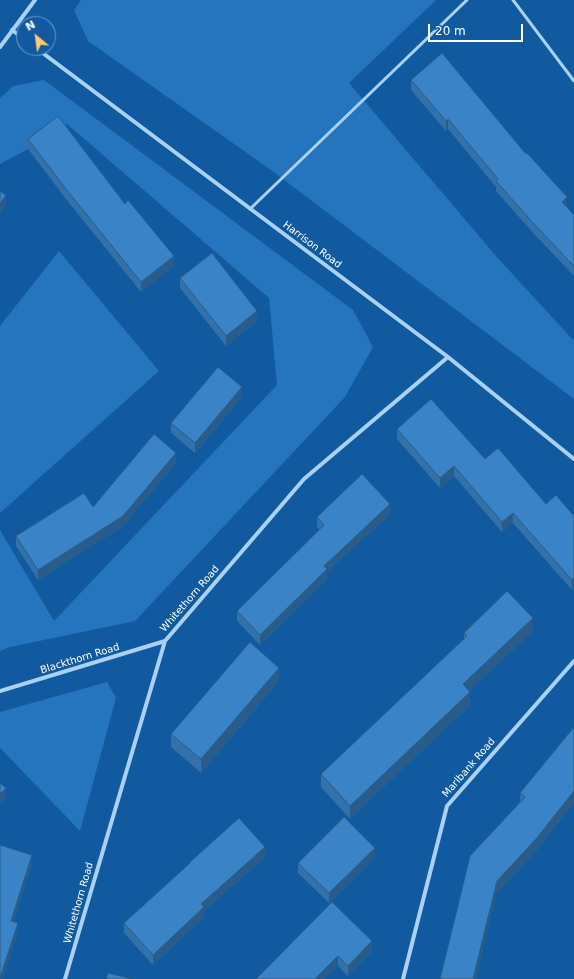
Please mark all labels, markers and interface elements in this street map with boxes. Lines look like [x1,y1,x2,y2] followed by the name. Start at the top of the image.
[16,16,56,56] north arrow
[430,16,525,42] scale bar
[23,18,38,34] text: N
[435,24,466,38] text: 20 m
[280,219,344,271] street label: Harrison Road
[158,563,222,635] street label: Whitethorn Road
[39,641,121,677] street label: Blackthorn Road
[440,736,498,800] street label: Marlbank Road
[62,861,96,945] street label: Whitethorn Road

